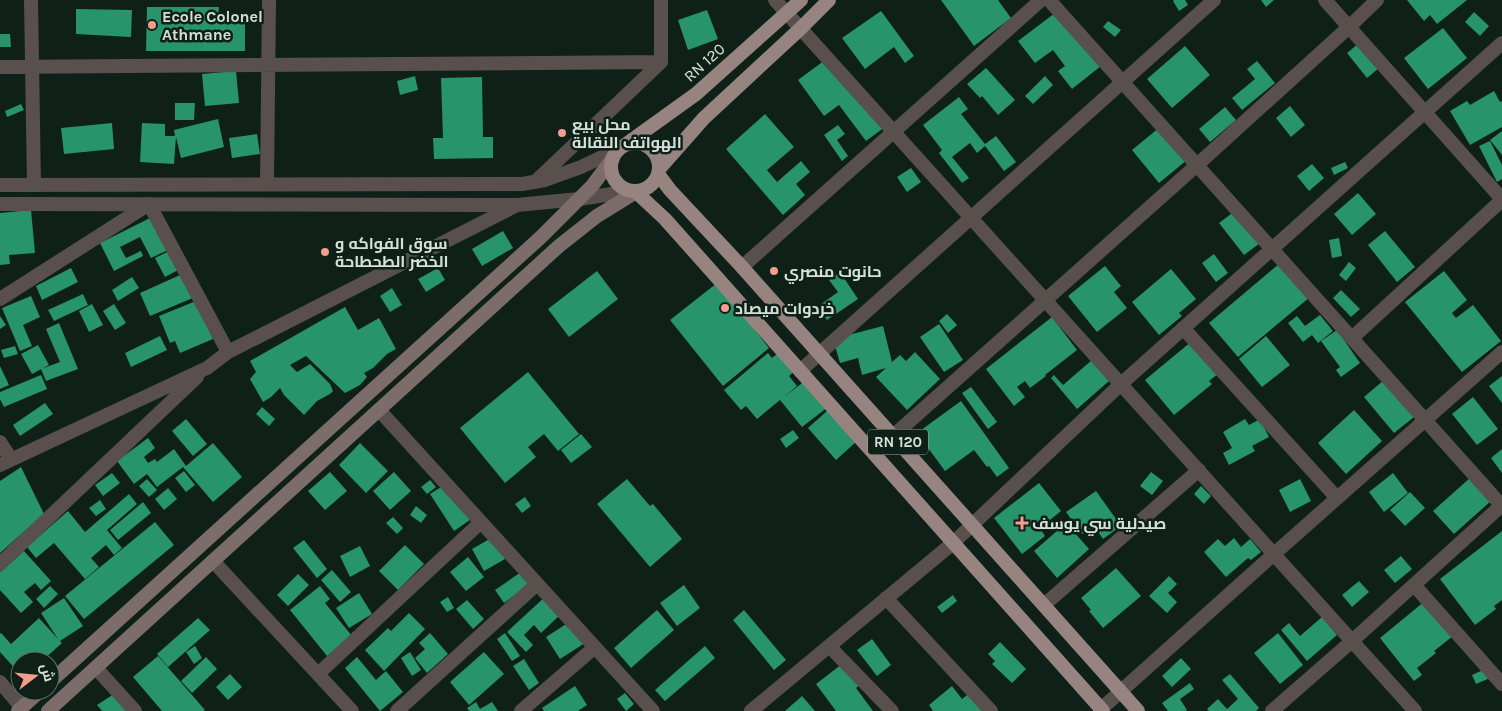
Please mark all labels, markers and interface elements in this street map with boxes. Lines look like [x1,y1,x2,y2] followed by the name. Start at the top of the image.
[162,7,263,44] place label: Ecole Colonel Athmane
[146,19,158,31] marker: Ecole Colonel Athmane
[680,39,729,86] street label: RN 120
[572,115,682,152] place label: محل بيع الهواتف النقالة
[556,127,568,139] marker: محل بيع الهواتف النقالة
[335,234,449,271] place label: سوق الفواكه و الخضر الطحطاحة
[319,246,331,258] marker: سوق الفواكه و الخضر الطحطاحة
[784,262,881,284] place label: حانوت منصري
[768,265,780,277] marker: حانوت منصري
[735,299,834,318] place label: خردوات ميصاد
[719,302,731,314] marker: خردوات ميصاد
[868,430,928,454] road number: RN 120
[1032,514,1166,536] place label: صيدلية سي يوسف
[1016,517,1028,529] marker: صيدلية سي يوسف
[10,651,60,701] north arrow
[36,662,58,684] text: ش

